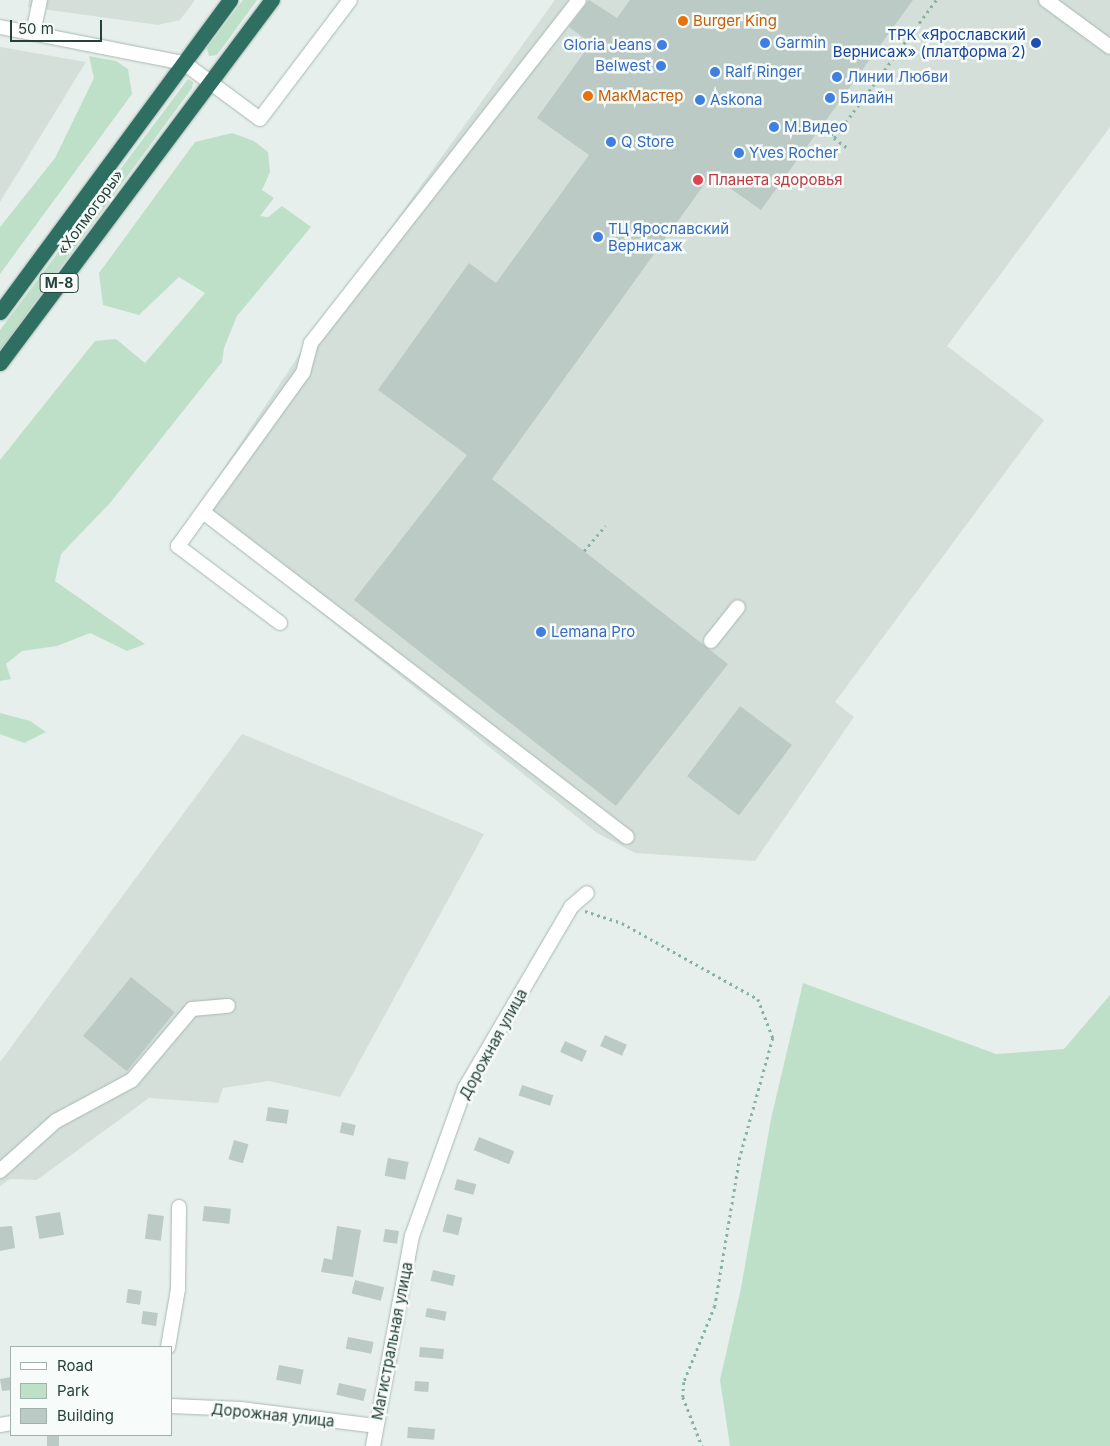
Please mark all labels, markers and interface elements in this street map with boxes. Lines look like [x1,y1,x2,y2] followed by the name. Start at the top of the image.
[12,10,105,42] scale bar
[693,12,777,30] place label: Burger King
[677,15,689,27] marker: Burger King
[18,19,54,38] text: 50 m
[833,25,1026,60] place label: ТРК «Ярославский Вернисаж» (платформа 2)
[775,34,826,52] place label: Garmin
[563,36,652,54] place label: Gloria Jeans
[759,37,771,49] marker: Garmin
[1030,37,1042,49] marker: ТРК «Ярославский Вернисаж» (платформа 2)
[656,39,668,51] marker: Gloria Jeans
[595,57,651,75] place label: Belwest
[655,60,667,72] marker: Belwest
[725,63,802,81] place label: Ralf Ringer
[709,66,721,78] marker: Ralf Ringer
[847,68,948,86] place label: Линии Любви
[831,71,843,83] marker: Линии Любви
[598,87,683,105] place label: МакМастер
[840,89,893,107] place label: Билайн
[582,90,594,102] marker: МакМастер
[710,91,762,109] place label: Askona
[824,92,836,104] marker: Билайн
[694,94,706,106] marker: Askona
[784,118,848,136] place label: М.Видео
[768,121,780,133] marker: М.Видео
[621,133,674,151] place label: Q Store
[605,136,617,148] marker: Q Store
[749,144,838,162] place label: Yves Rocher
[733,147,745,159] marker: Yves Rocher
[53,166,127,258] street label: «Холмогоры»
[708,171,843,189] place label: Планета здоровья
[692,174,704,186] marker: Планета здоровья
[608,219,729,254] place label: ТЦ Ярославский Вернисаж
[592,231,604,243] marker: ТЦ Ярославский Вернисаж
[39,272,79,294] road number: М-8
[551,623,635,641] place label: Lemana Pro
[535,626,547,638] marker: Lemana Pro
[455,986,531,1102] street label: Дорожная улица
[368,1260,416,1422] street label: Магистральная улица
[10,1346,172,1436] legend
[57,1356,93,1375] text: Road
[57,1381,89,1400] text: Park
[211,1400,335,1430] street label: Дорожная улица
[57,1406,114,1425] text: Building

